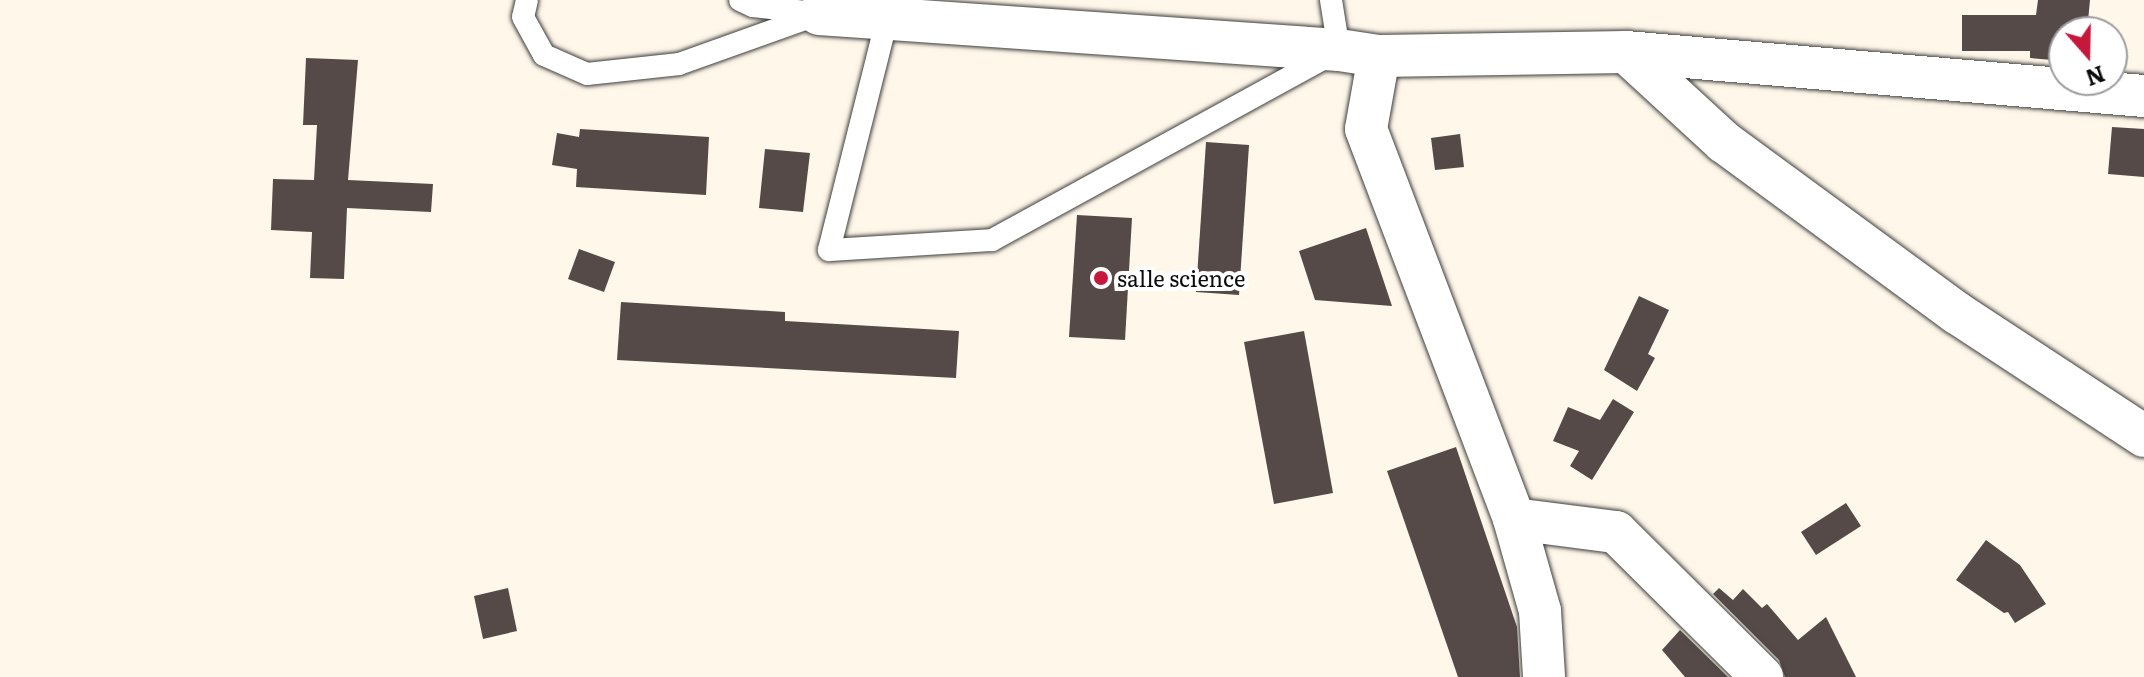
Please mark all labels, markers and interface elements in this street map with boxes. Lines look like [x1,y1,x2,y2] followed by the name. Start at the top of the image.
[2048,16,2128,96] north arrow
[2081,58,2110,96] text: N
[1117,265,1245,291] place label: salle science
[1092,269,1110,287] marker: salle science

